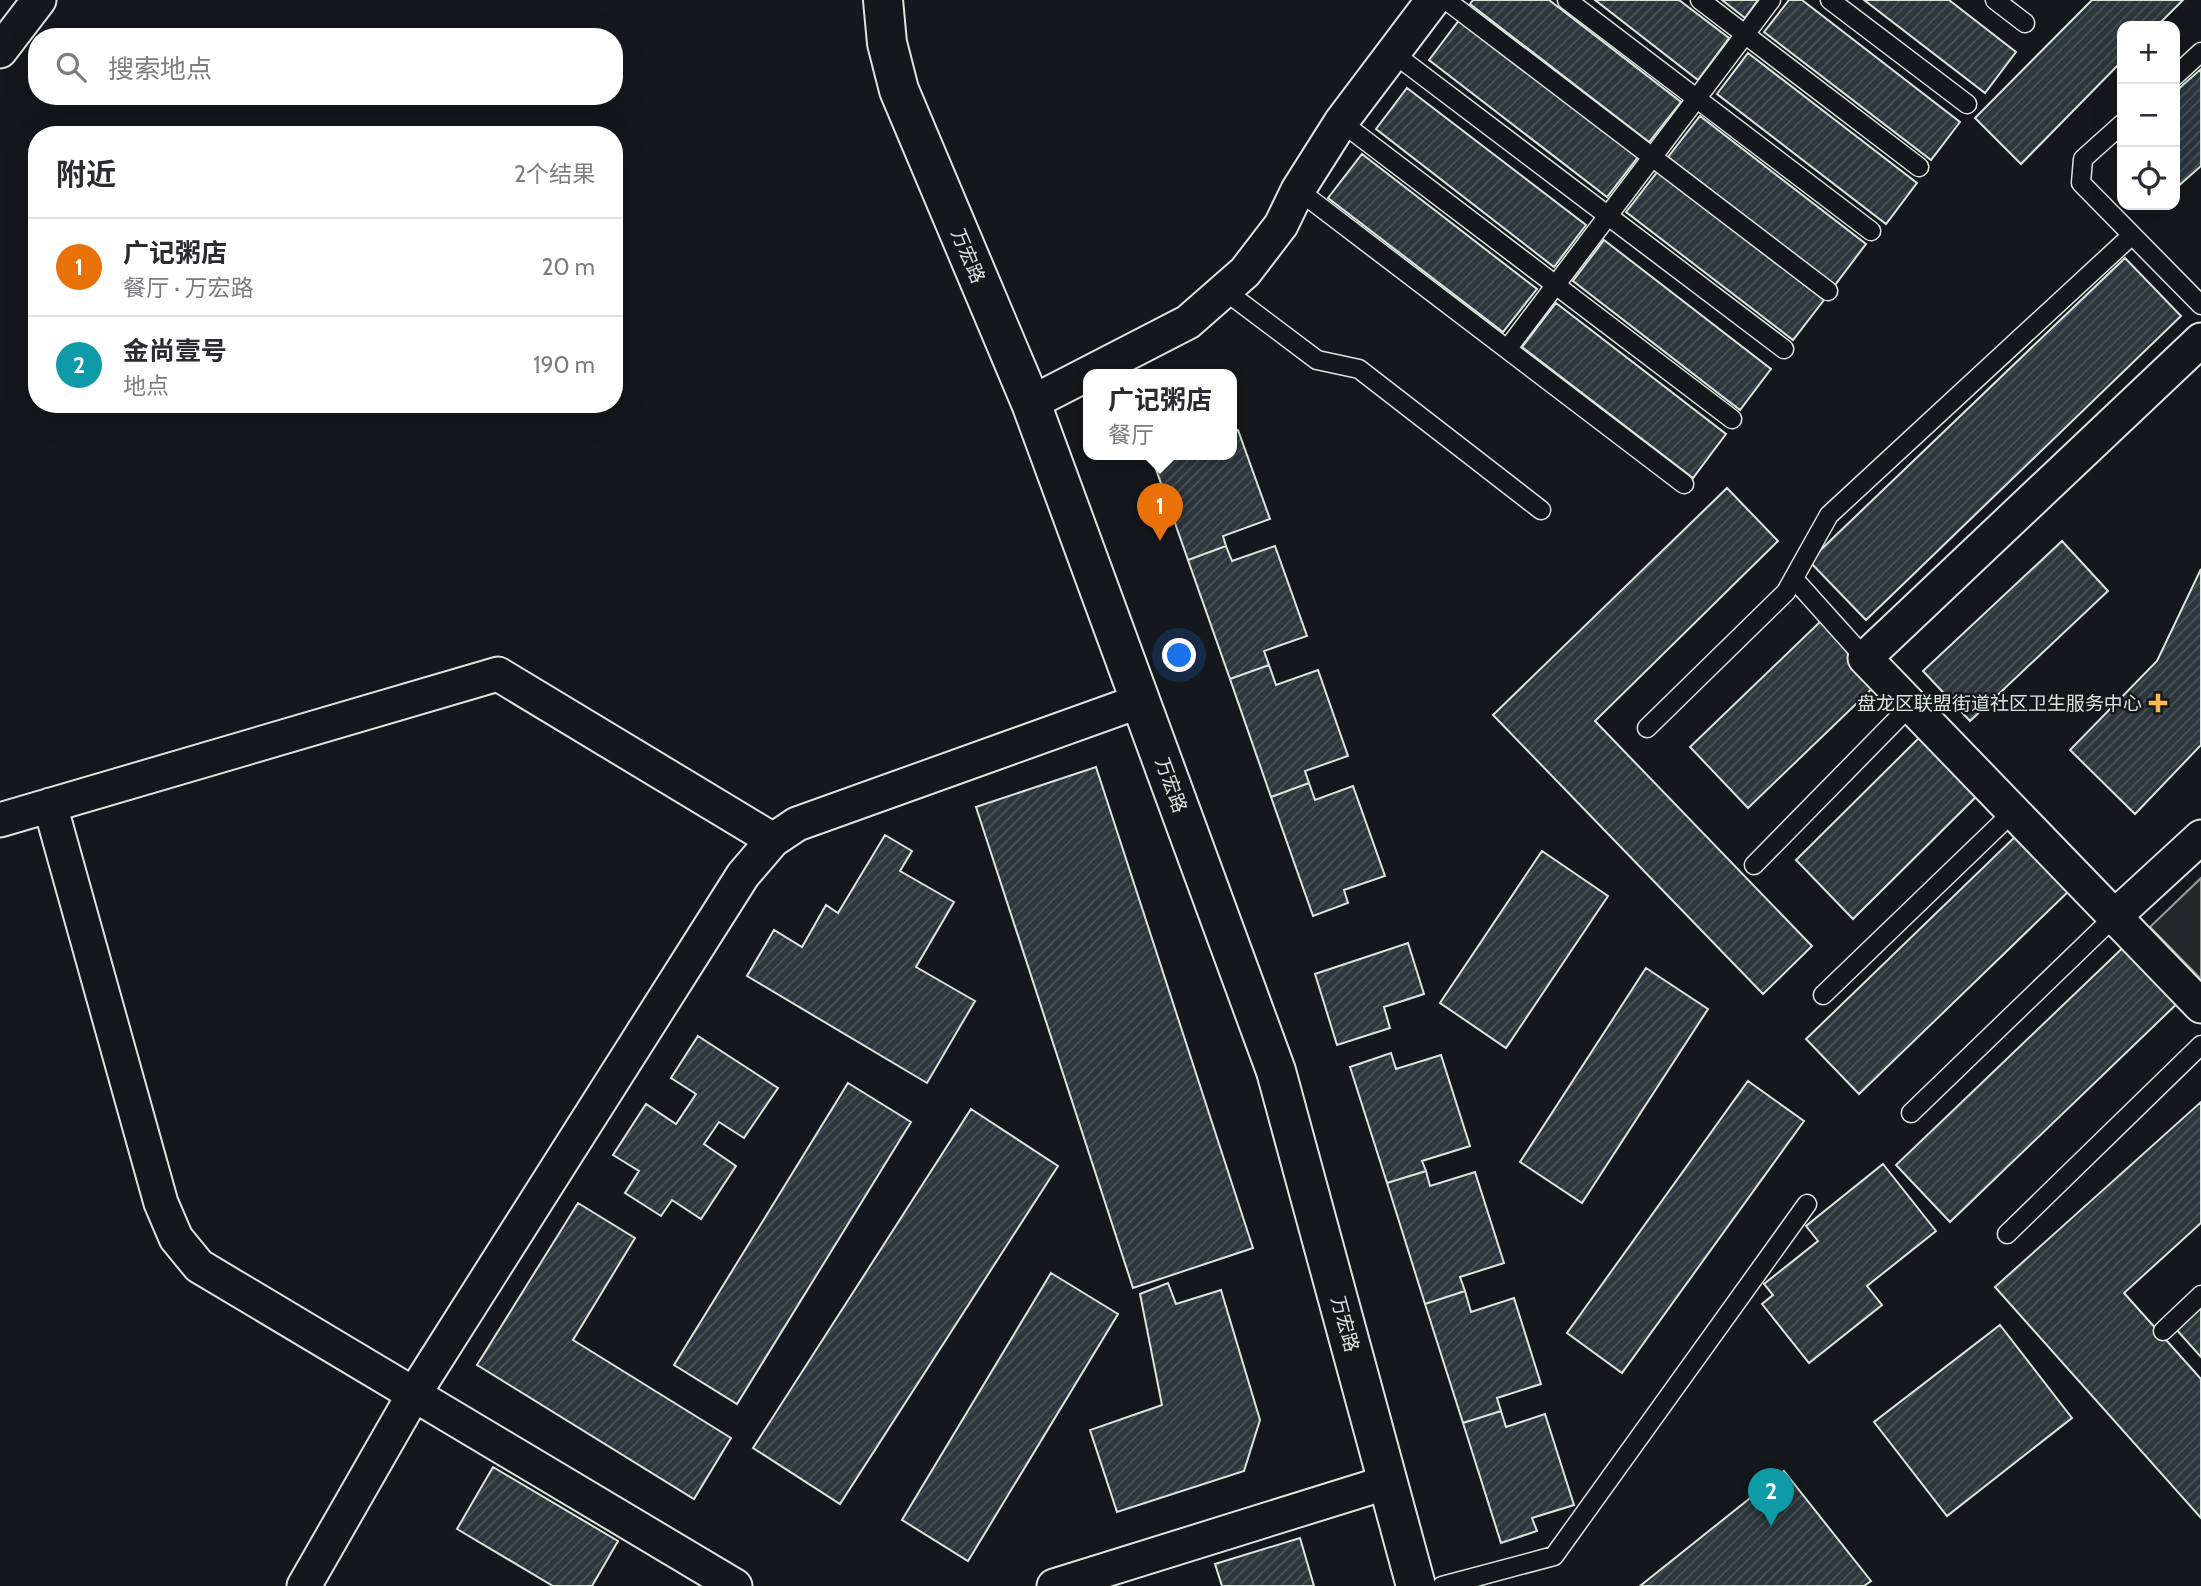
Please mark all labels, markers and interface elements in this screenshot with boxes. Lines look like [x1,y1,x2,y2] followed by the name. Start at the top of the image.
[2117,21,2180,210] map controls
[2117,21,2180,84] button: +
[28,28,623,105] search box
[52,48,90,86] icon: search
[108,53,212,85] text: 搜索地点
[2117,84,2180,147] button: −
[2117,147,2180,210] button: locate
[56,156,116,193] text: 附近
[514,160,595,188] text: 2个结果
[946,225,990,287] street label: 万宏路
[123,237,227,269] text: 广记粥店
[75,253,83,281] text: 1
[542,253,595,281] text: 20 m
[123,274,254,302] text: 餐厅 · 万宏路
[123,335,227,367] text: 金尚壹号
[73,351,85,379] text: 2
[533,351,595,379] text: 190 m
[1083,369,1237,460] popup
[123,372,169,400] text: 地点
[1108,384,1212,416] text: 广记粥店
[1108,421,1154,449] text: 餐厅
[1137,483,1183,541] pin: 1
[1162,638,1196,672] your location
[1857,692,2142,715] place label: 盘龙区联盟街道社区卫生服务中心
[2148,693,2168,713] marker: 盘龙区联盟街道社区卫生服务中心
[1150,754,1192,816] street label: 万宏路
[1327,1293,1363,1355] street label: 万宏路
[1748,1468,1794,1526] pin: 2

